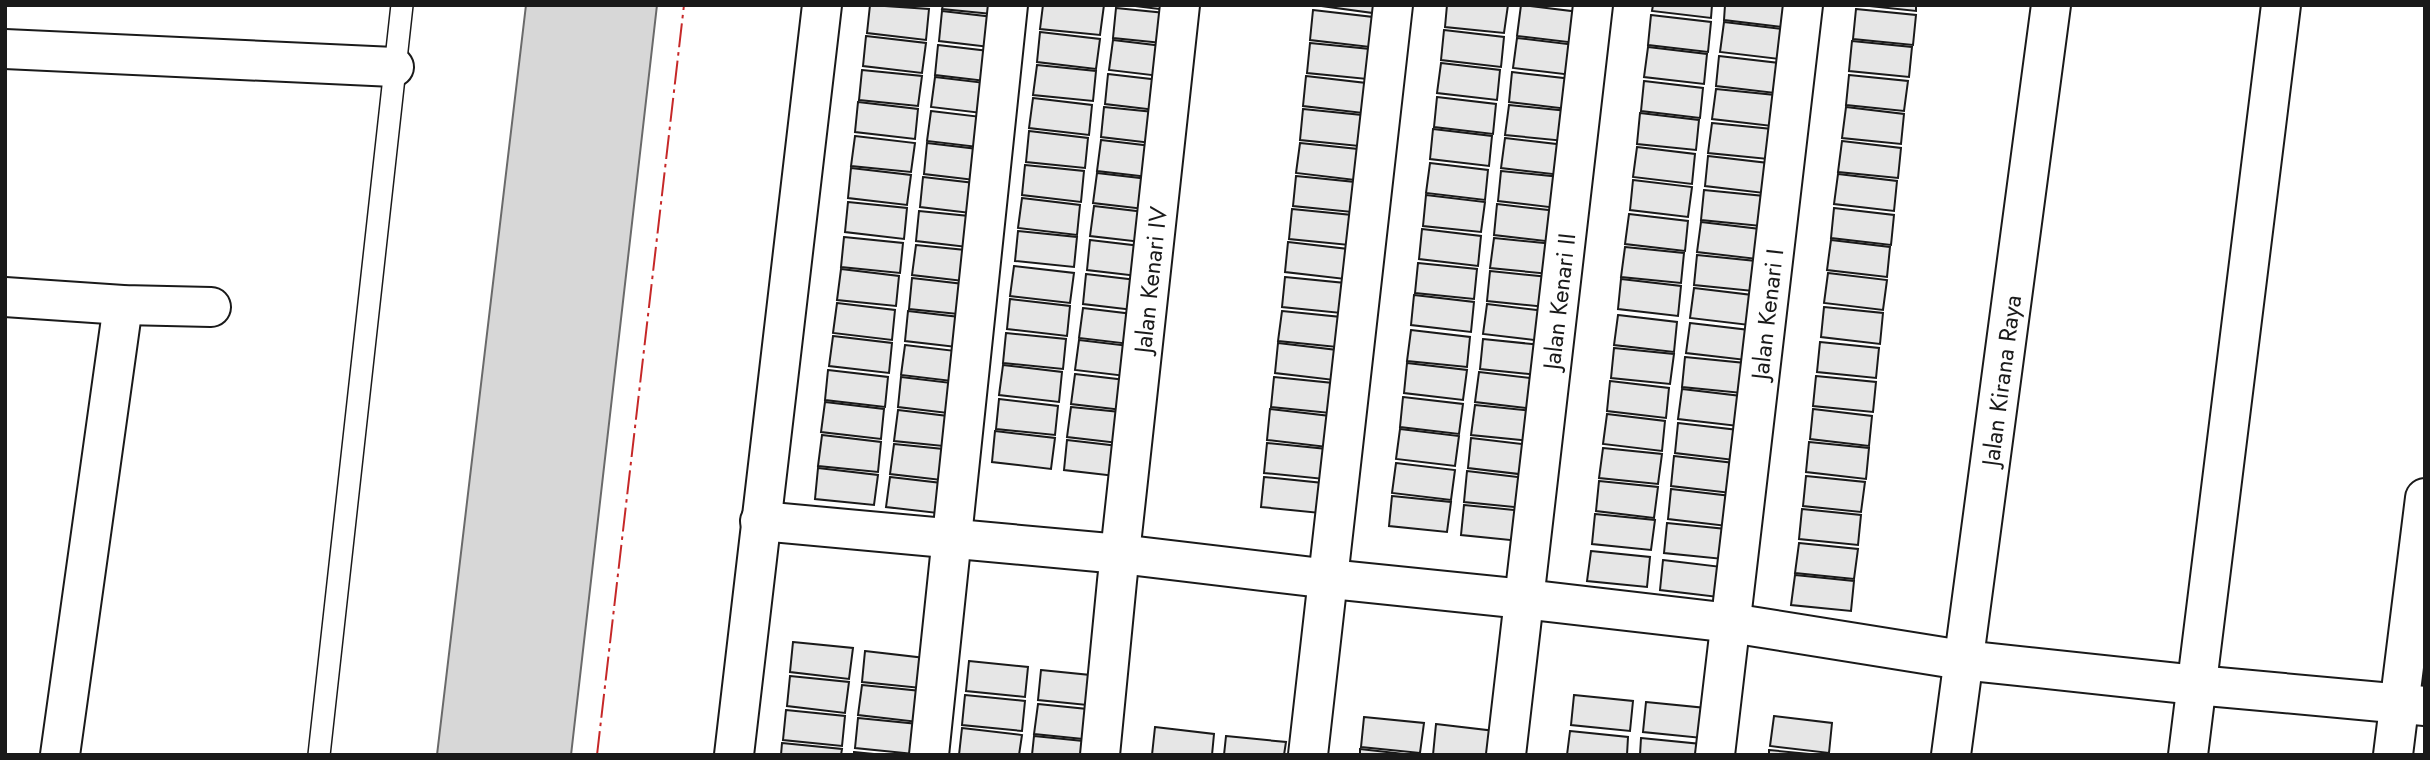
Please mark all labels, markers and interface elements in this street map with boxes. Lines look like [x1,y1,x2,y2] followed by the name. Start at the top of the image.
[1124,205,1175,358] street label: Jalan Kenari IV
[1533,231,1584,374] street label: Jalan Kenari II
[1741,247,1792,384] street label: Jalan Kenari I
[1972,293,2030,471] street label: Jalan Kirana Raya

